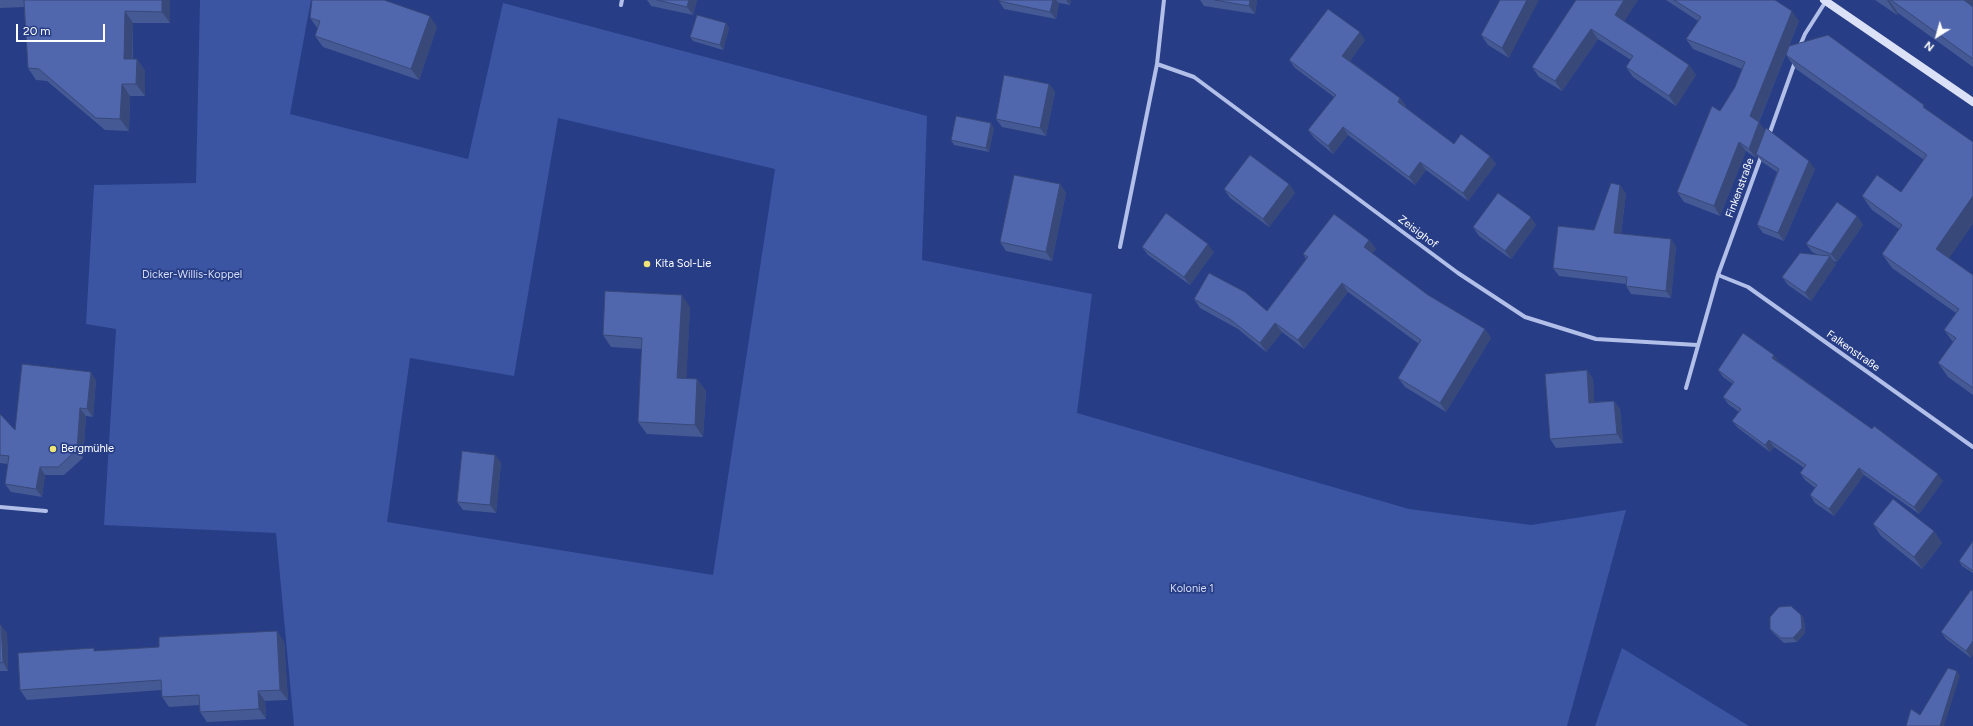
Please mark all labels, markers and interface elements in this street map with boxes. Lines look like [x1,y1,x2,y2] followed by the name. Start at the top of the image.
[18,16,107,42] scale bar
[1917,16,1957,56] north arrow
[23,24,51,38] text: 20 m
[1922,38,1937,54] text: N
[1723,156,1757,220] street label: Finkenstraße
[1396,213,1440,251] street label: Zeisighof
[655,257,711,271] place label: Kita Sol-Lie
[642,259,652,269] marker: Kita Sol-Lie
[142,268,242,282] park label: Dicker-Willis-Koppel
[1824,328,1882,374] street label: Falkenstraße
[61,442,114,456] place label: Bergmühle
[48,444,58,454] marker: Bergmühle
[1170,582,1214,596] park label: Kolonie 1

